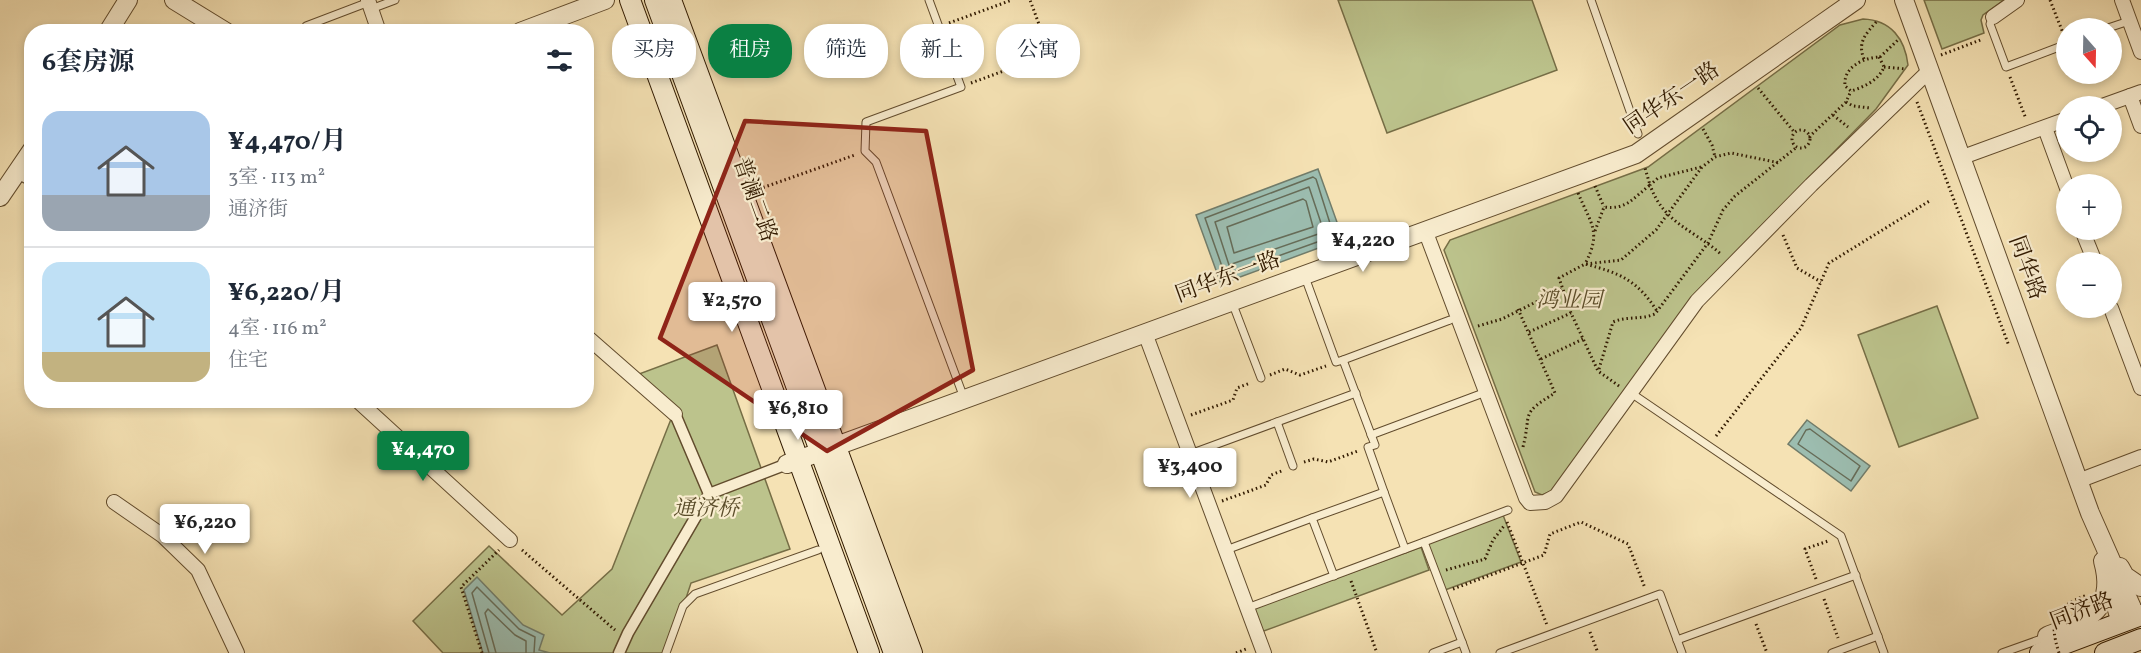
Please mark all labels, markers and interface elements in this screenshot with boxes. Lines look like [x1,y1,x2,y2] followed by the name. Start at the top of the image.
[2056,18,2122,84] north arrow
[2056,18,2122,318] map controls
[612,24,696,78] chip: 买房
[708,24,792,78] chip: 租房
[804,24,888,78] chip: 筛选
[900,24,984,78] chip: 新上
[996,24,1080,78] chip: 公寓
[543,44,576,77] icon: filters
[42,45,134,81] text: 6套房源
[1618,55,1726,143] street label: 同华东一路
[2056,96,2122,162] button: locate
[228,124,347,160] text: ¥4,470/月
[90,135,162,207] icon: home
[724,153,784,247] street label: 普澜二路
[228,164,325,192] text: 3室 · 113 m²
[2056,174,2122,240] button: +
[228,196,288,224] text: 通济街
[1314,222,1412,273] pin: ¥4,220
[1331,227,1395,255] text: ¥4,220
[2000,232,2052,304] street label: 同华路
[1171,245,1285,311] street label: 同华东一路
[2056,252,2122,318] button: −
[228,275,345,311] text: ¥6,220/月
[683,282,781,333] pin: ¥2,570
[90,286,162,358] icon: home
[1536,286,1605,317] park label: 鸿业园
[702,287,762,315] text: ¥2,570
[228,315,327,343] text: 4室 · 116 m²
[228,347,268,375] text: 住宅
[749,390,847,441] pin: ¥6,810
[768,395,828,423] text: ¥6,810
[374,431,472,482] pin: ¥4,470
[391,436,455,464] text: ¥4,470
[1141,448,1239,499] pin: ¥3,400
[1157,453,1223,481] text: ¥3,400
[673,494,741,525] park label: 通济桥
[156,504,254,555] pin: ¥6,220
[174,509,236,537] text: ¥6,220
[2046,586,2118,638] street label: 同济路

